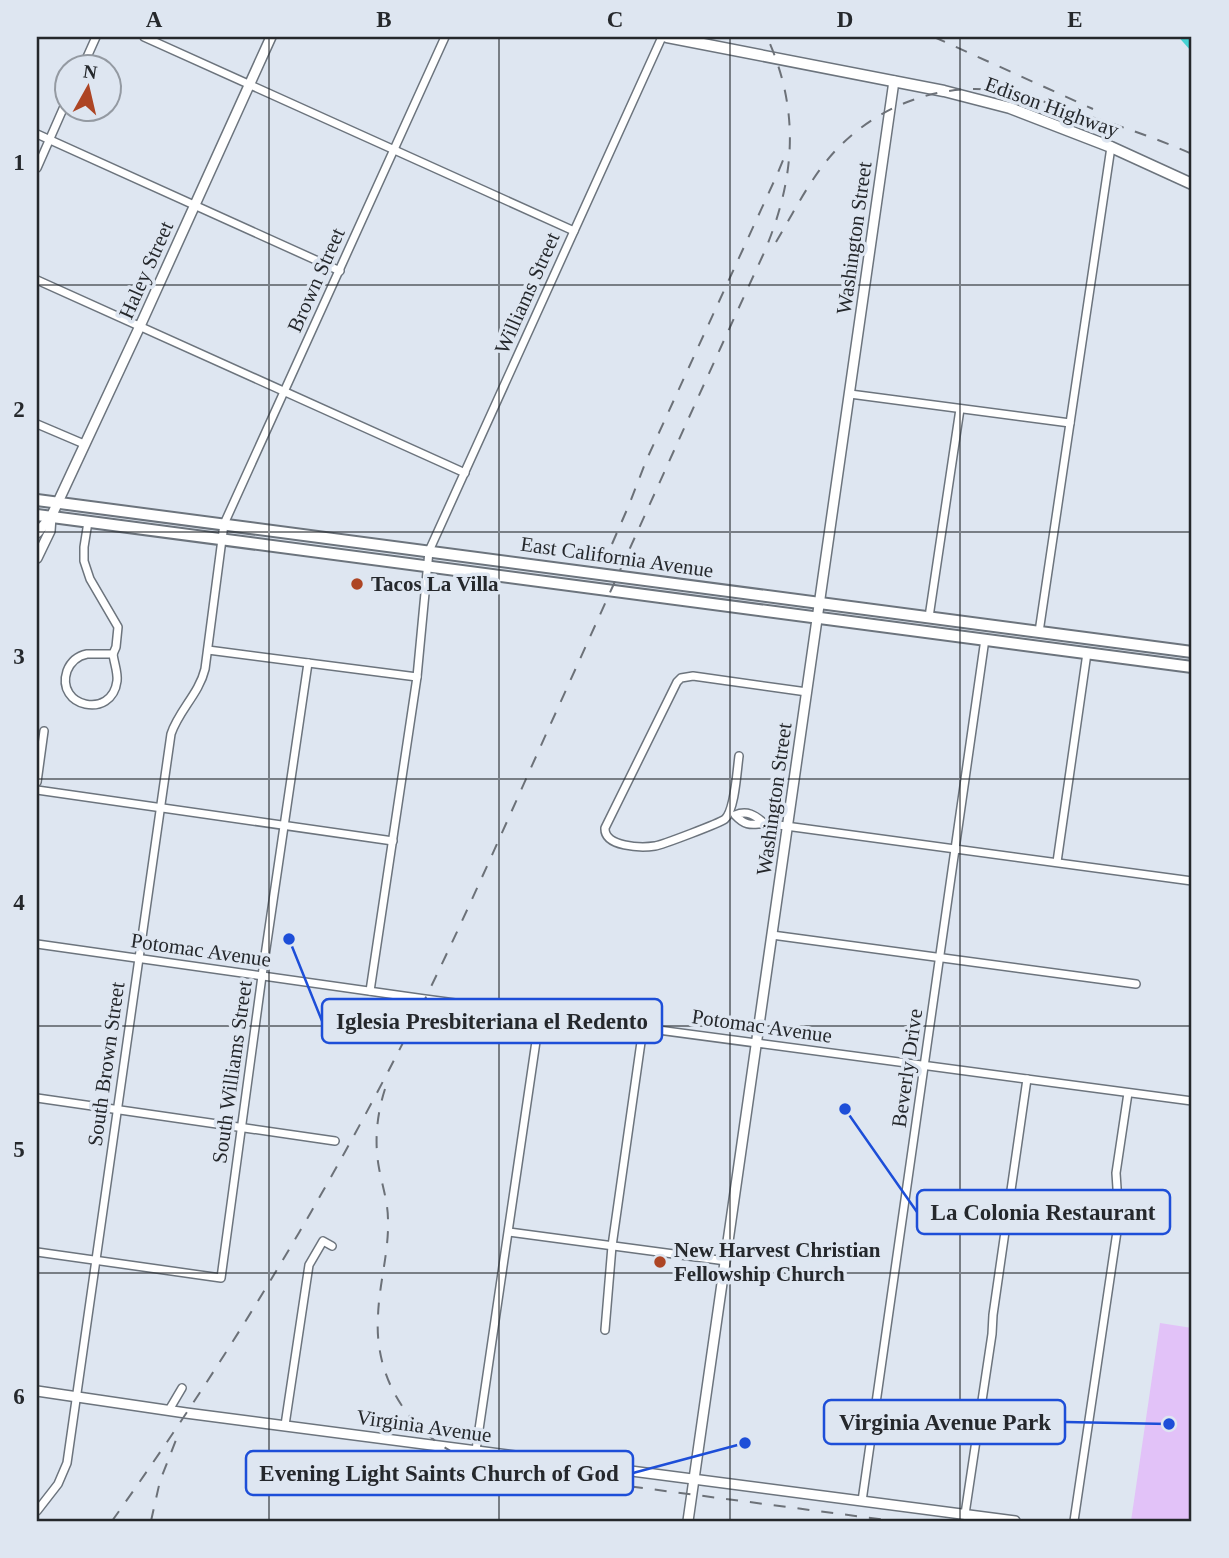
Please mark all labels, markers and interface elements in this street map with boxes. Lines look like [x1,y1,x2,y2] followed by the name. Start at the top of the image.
[146,7,163,32] text: A
[376,7,392,32] text: B
[607,7,623,32] text: C
[837,7,853,32] text: D
[1067,7,1083,32] text: E
[52,52,122,122] north arrow
[82,60,99,83] text: N
[982,72,1123,142] street label: Edison Highway
[13,150,25,175] text: 1
[831,160,877,316] street label: Washington Street
[114,217,178,323] street label: Haley Street
[282,224,350,336] street label: Brown Street
[490,228,565,357] street label: Williams Street
[13,397,25,422] text: 2
[519,532,715,582] street label: East California Avenue
[371,572,499,596] place label: Tacos La Villa
[349,576,365,592] marker: Tacos La Villa
[13,644,25,669] text: 3
[751,721,797,877] street label: Washington Street
[13,890,25,915] text: 4
[129,928,273,972] street label: Potomac Avenue
[207,979,257,1165] street label: South Williams Street
[83,980,129,1148] street label: South Brown Street
[322,999,662,1043] callout: Iglesia Presbiteriana el Redento
[690,1004,834,1048] street label: Potomac Avenue
[887,1007,927,1129] street label: Beverly Drive
[336,1009,648,1034] text: Iglesia Presbiteriana el Redento
[13,1137,25,1162] text: 5
[917,1190,1170,1234] callout: La Colonia Restaurant
[931,1200,1156,1225] text: La Colonia Restaurant
[674,1238,881,1286] place label: New Harvest Christian Fellowship Church
[652,1254,668,1270] marker: New Harvest Christian Fellowship Church
[13,1384,25,1409] text: 6
[824,1400,1065,1444] callout: Virginia Avenue Park
[355,1405,493,1447] street label: Virginia Avenue
[839,1410,1051,1435] text: Virginia Avenue Park
[246,1451,633,1495] callout: Evening Light Saints Church of God
[259,1461,619,1486] text: Evening Light Saints Church of God

